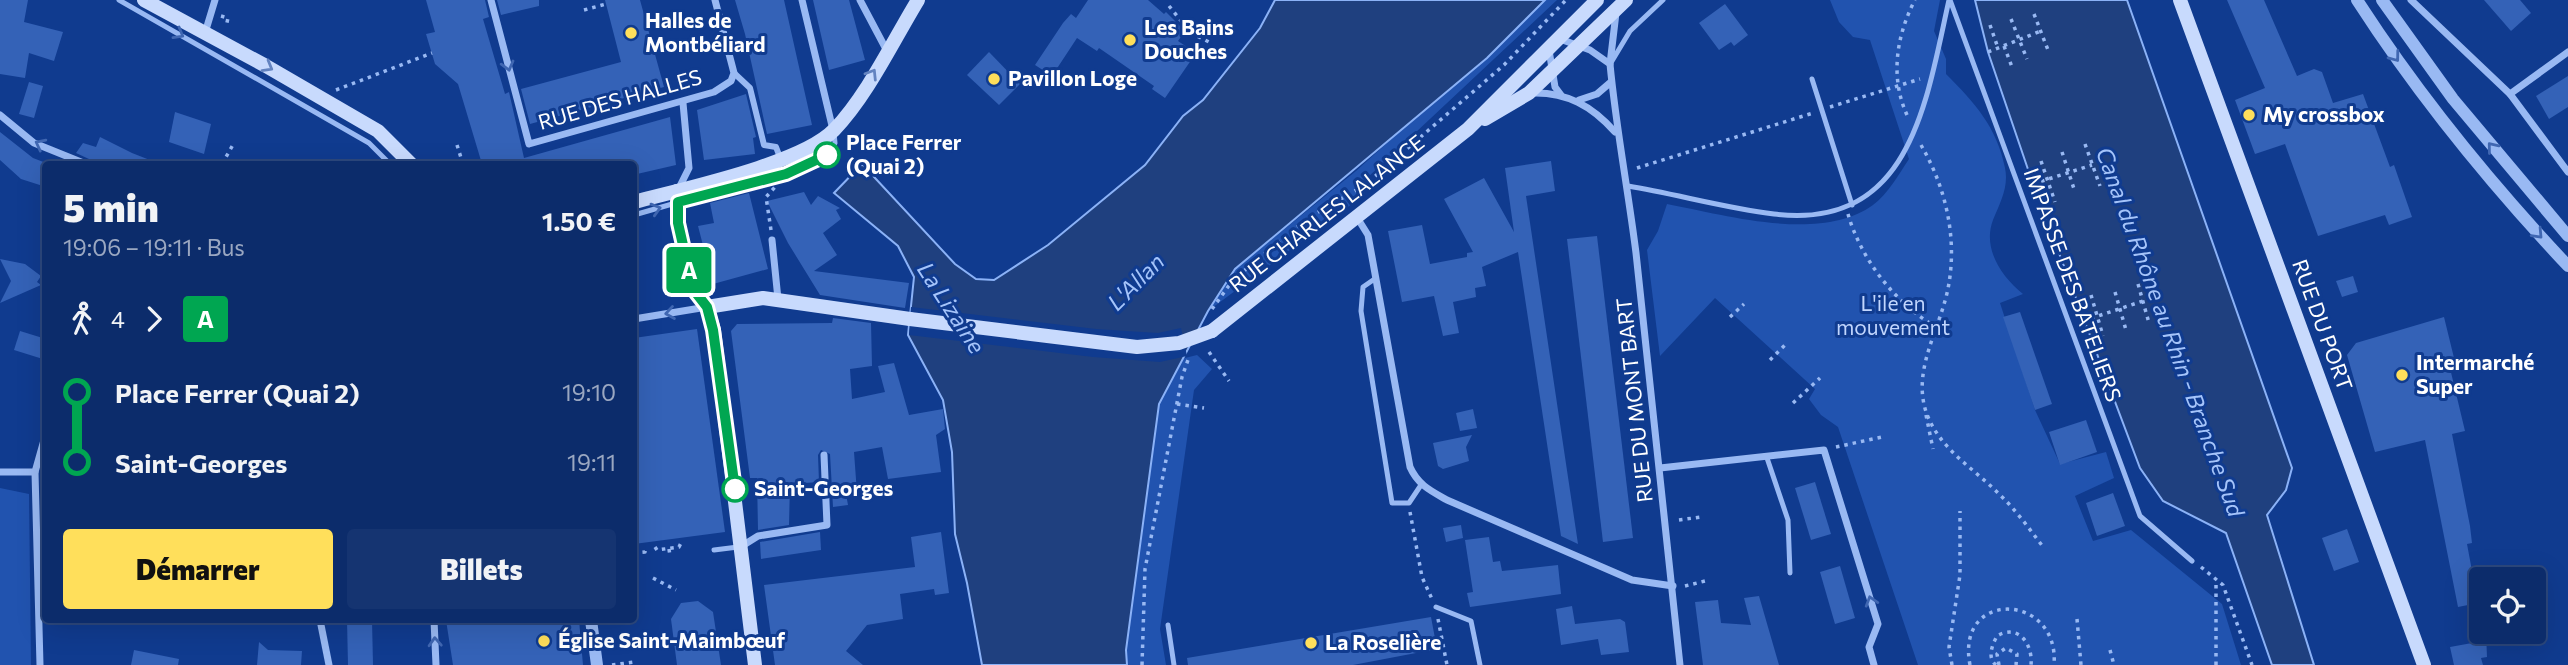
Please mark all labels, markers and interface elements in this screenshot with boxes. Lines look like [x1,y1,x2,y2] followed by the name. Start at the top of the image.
[645,7,765,56] place label: Halles de Montbéliard
[1144,14,1234,63] place label: Les Bains Douches
[623,25,639,41] marker: Halles de Montbéliard
[171,26,184,39] one-way arrow
[1122,32,1138,48] marker: Les Bains Douches
[2387,49,2399,62] one-way arrow
[261,59,274,72] one-way arrow
[500,60,515,72] one-way arrow
[535,63,704,134] street label: RUE DES HALLES
[1008,65,1137,90] place label: Pavillon Loge
[863,69,876,82] one-way arrow
[986,71,1002,87] marker: Pavillon Loge
[2263,101,2385,126] place label: My crossbox
[2241,107,2257,123] marker: My crossbox
[846,129,962,178] place label: Place Ferrer (Quai 2)
[1224,129,1429,297] street label: RUE CHARLES LALANCE
[35,139,47,153] one-way arrow
[814,142,840,168] marker: Place Ferrer (Quai 2)
[2091,143,2252,522] water label: Canal du Rhône au Rhin - Branche Sud
[2487,143,2500,155] one-way arrow
[2019,164,2127,405] street label: IMPASSE DES BATELIERS
[63,183,159,230] text: 5 min
[649,202,661,217] one-way arrow
[542,205,616,236] text: 1.50 €
[2529,226,2542,239] one-way arrow
[63,233,245,261] text: 19:06 – 19:11 · Bus
[666,247,712,293] line badge: A
[1101,247,1170,316] water label: L'Allan
[680,255,698,284] text: A
[2288,255,2359,393] street label: RUE DU PORT
[912,256,992,358] water label: La Lizaine
[1836,290,1950,339] park label: L'ile en mouvement
[1610,297,1657,504] street label: RUE DU MONT BART
[63,300,101,338] icon: walk
[135,300,173,338] icon: forward
[197,304,214,333] text: A
[111,305,125,333] text: 4
[664,305,676,320] one-way arrow
[2416,349,2534,398] place label: Intermarché Super
[2394,367,2410,383] marker: Intermarché Super
[115,377,360,408] text: Place Ferrer (Quai 2)
[562,378,616,406] text: 19:10
[115,447,287,478] text: Saint-Georges
[567,448,616,476] text: 19:11
[754,475,893,500] place label: Saint-Georges
[722,476,748,502] marker: Saint-Georges
[63,529,333,609] button: Démarrer
[347,529,616,609] button: Billets
[2469,567,2546,644] map controls
[2469,567,2546,644] button: locate
[1864,595,1879,607] one-way arrow
[558,627,786,652] place label: Église Saint-Maimbœuf
[1325,629,1441,654] place label: La Roselière
[536,633,552,649] marker: Église Saint-Maimbœuf
[1303,635,1319,651] marker: La Roselière
[427,636,442,647] one-way arrow

